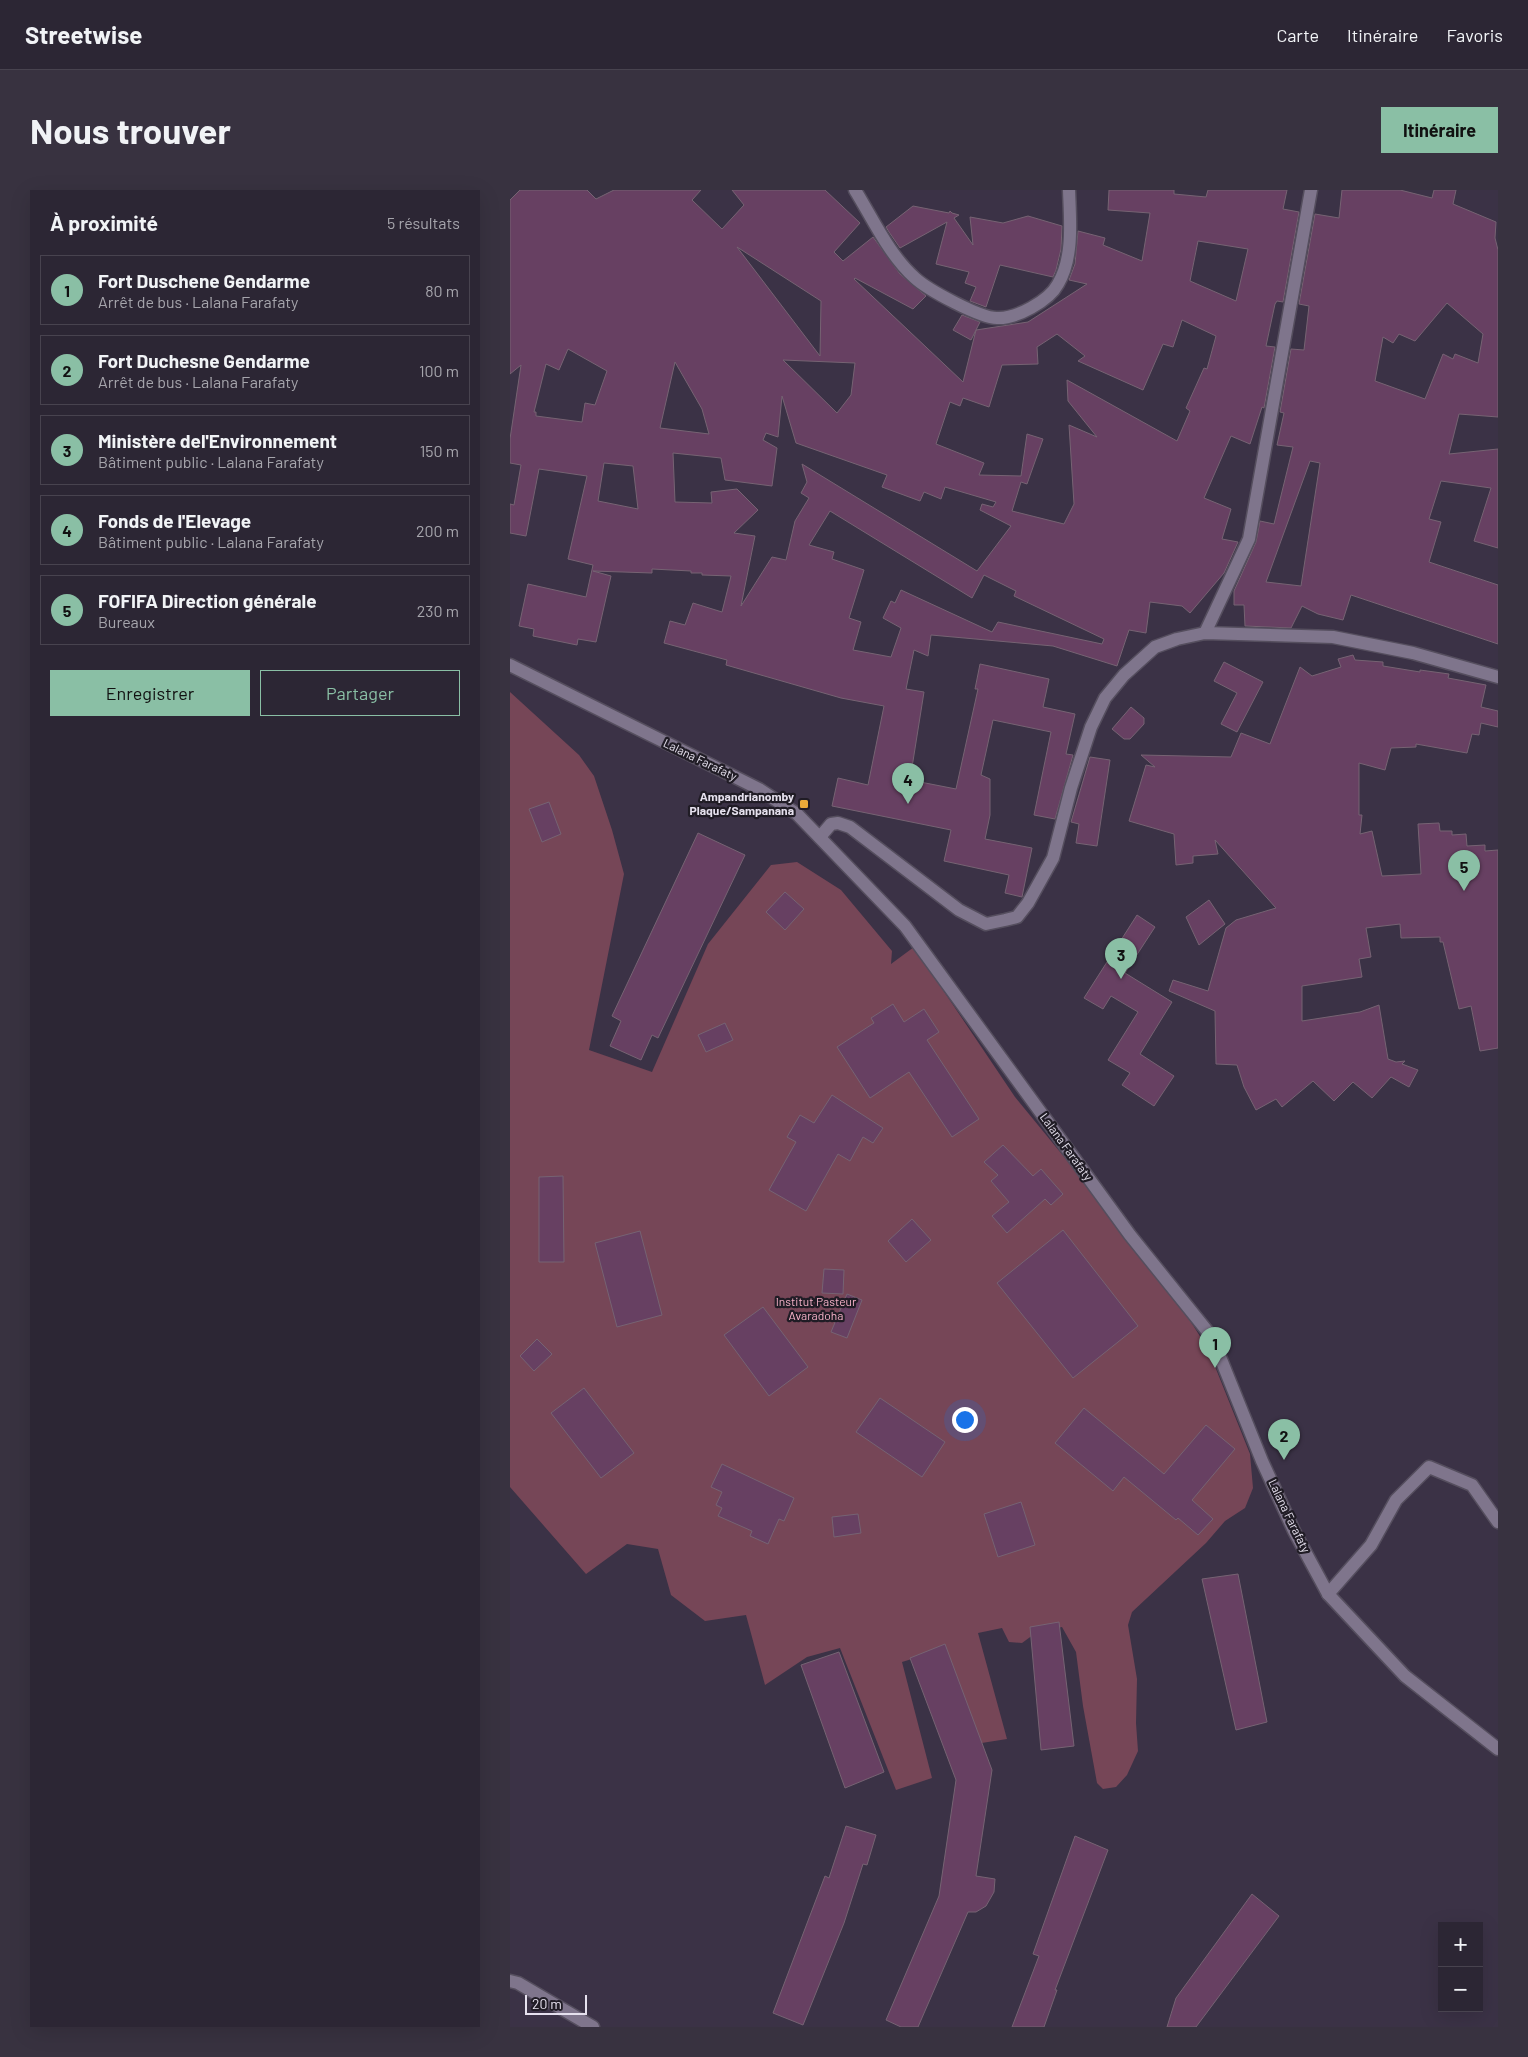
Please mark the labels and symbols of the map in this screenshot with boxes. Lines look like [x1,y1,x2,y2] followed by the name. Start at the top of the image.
[661,735,740,783] street label: Lalana Farafaty
[892,763,924,804] pin: 4
[690,789,794,817] place label: Ampandrianomby Plaque/Sampanana
[798,798,810,810] marker: Ampandrianomby Plaque/Sampanana
[1448,850,1480,891] pin: 5
[1105,938,1137,979] pin: 3
[1038,1110,1096,1183] street label: Lalana Farafaty
[776,1294,857,1322] park label: Institut Pasteur Avaradoha
[1199,1327,1231,1368] pin: 1
[952,1407,978,1433] your location
[1268,1419,1300,1460] pin: 2
[1266,1477,1314,1555] street label: Lalana Farafaty
[525,1992,588,2015] scale bar

